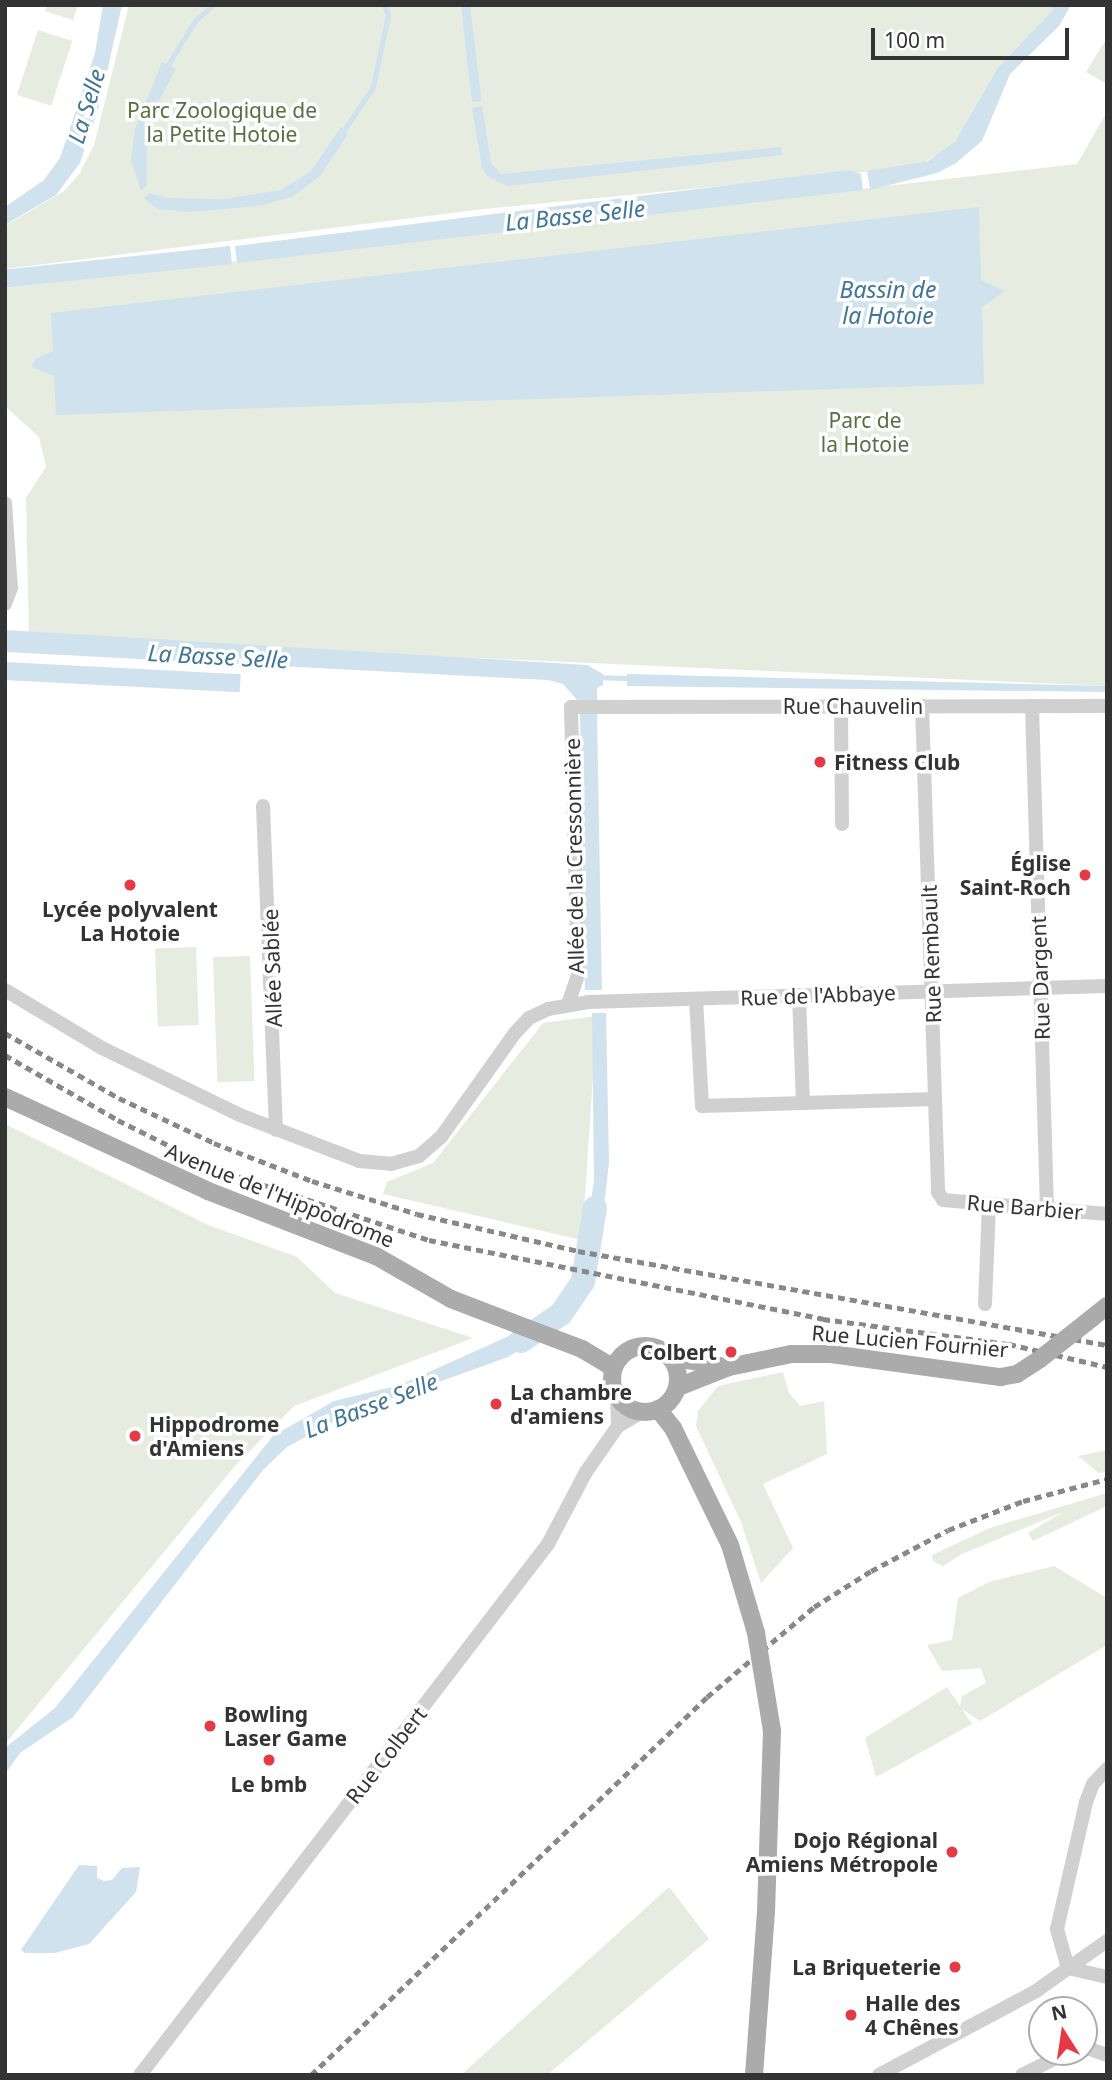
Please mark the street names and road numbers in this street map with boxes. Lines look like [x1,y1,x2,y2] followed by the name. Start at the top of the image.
[783,693,923,719] street label: Rue Chauvelin
[559,738,589,974] street label: Allée de la Cressonnière
[916,884,946,1024] street label: Rue Rembault
[257,908,287,1028] street label: Allée Sablée
[1025,915,1055,1041] street label: Rue Dargent
[740,980,896,1010] street label: Rue de l'Abbaye
[162,1138,398,1252] street label: Avenue de l'Hippodrome
[966,1189,1084,1225] street label: Rue Barbier
[811,1320,1009,1362] street label: Rue Lucien Fournier
[340,1702,432,1808] street label: Rue Colbert

